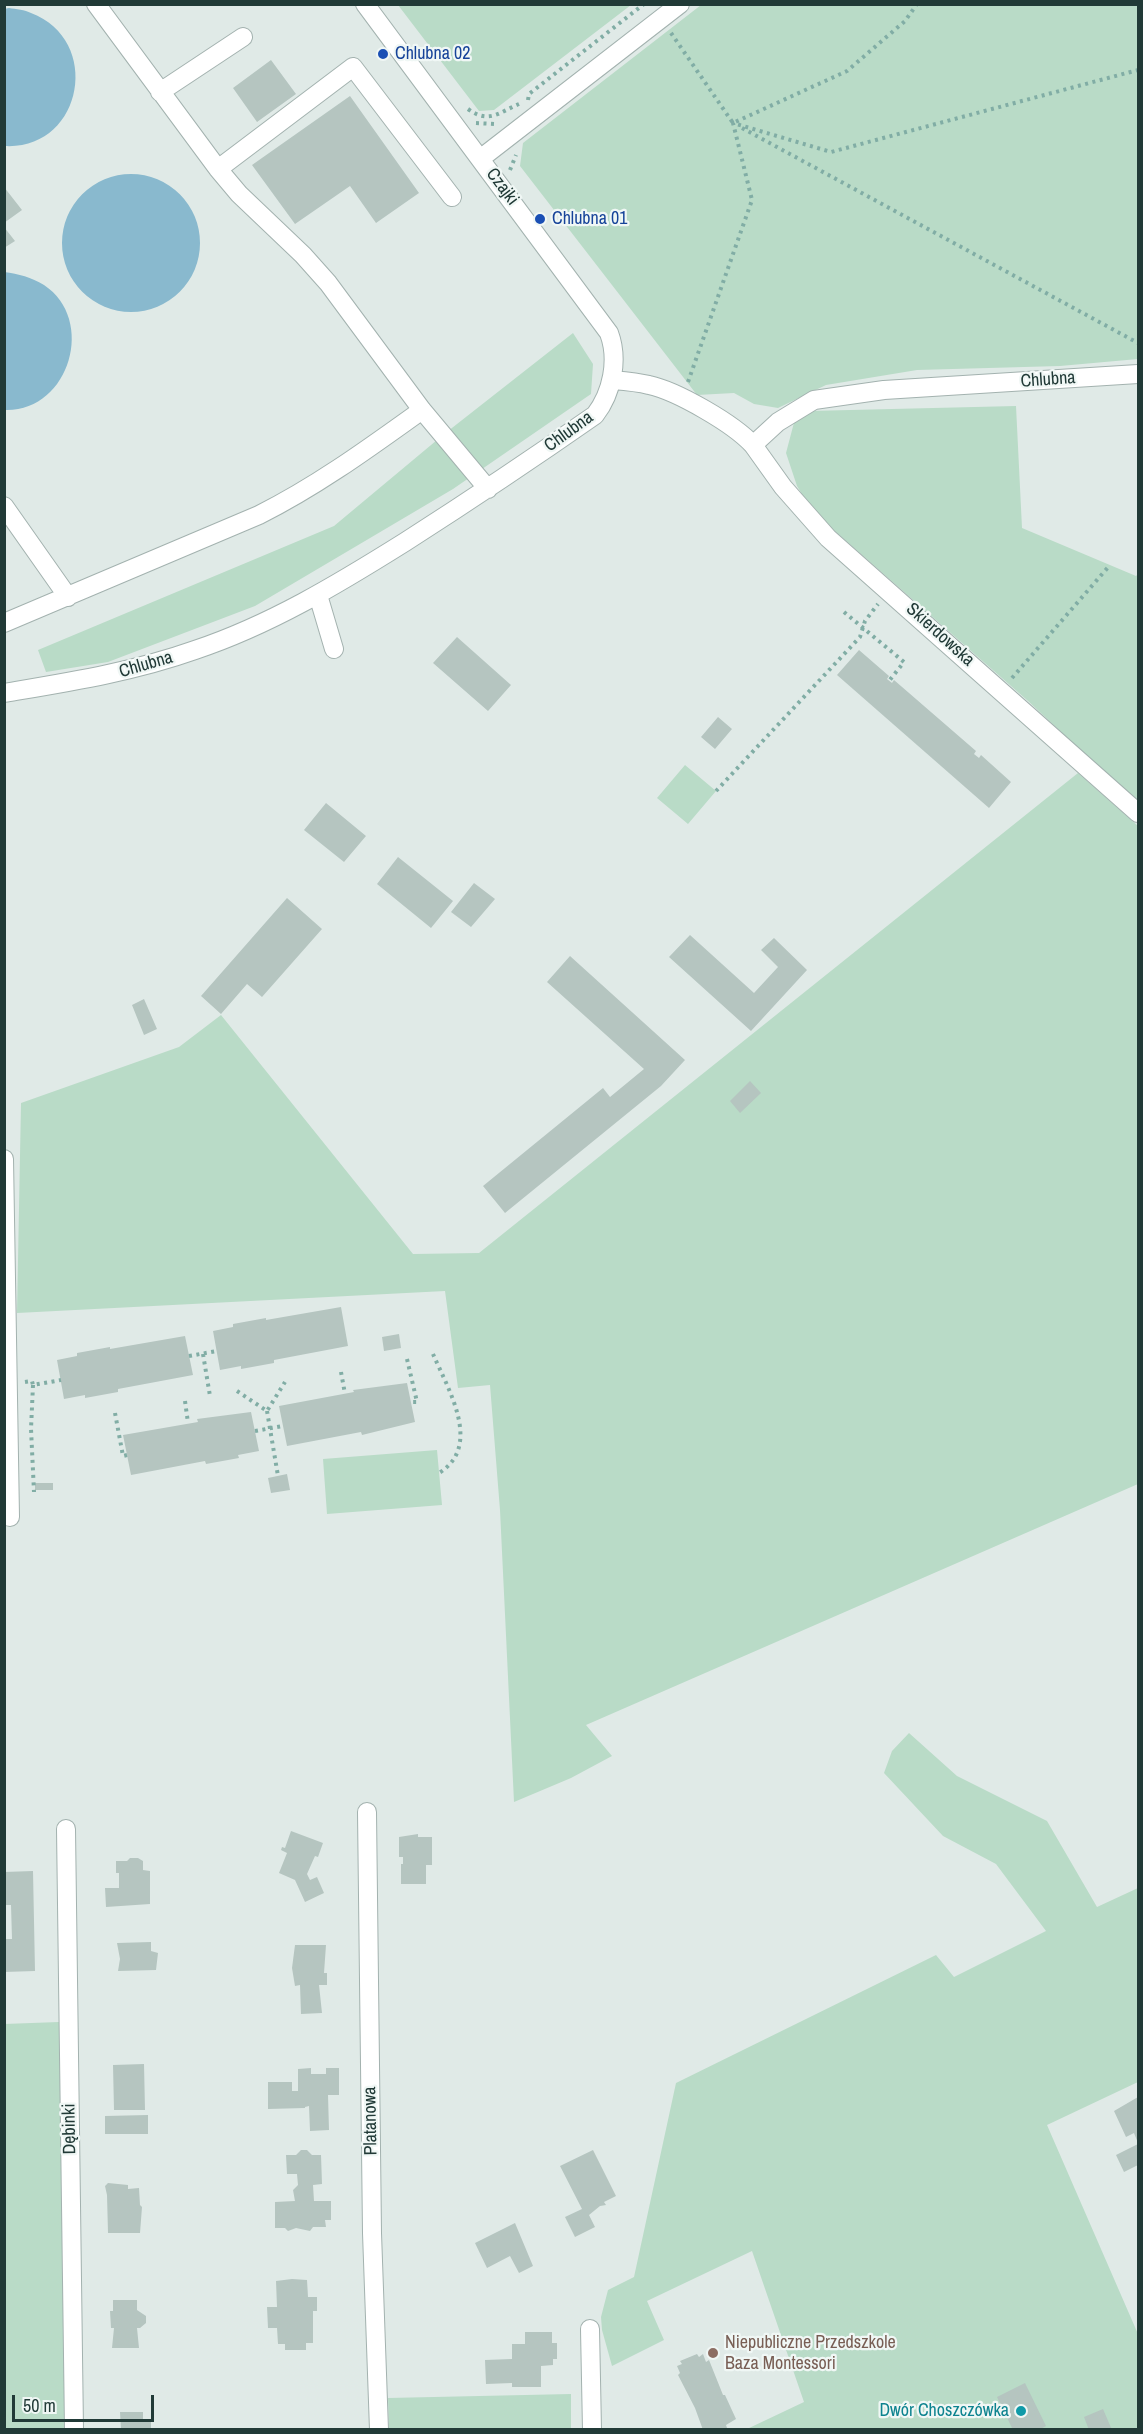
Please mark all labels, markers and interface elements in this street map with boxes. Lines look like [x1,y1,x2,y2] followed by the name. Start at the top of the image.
[395,43,470,65] place label: Chlubna 02
[376,47,390,61] marker: Chlubna 02
[481,164,523,210] street label: Czajki
[552,208,627,230] place label: Chlubna 01
[533,212,547,226] marker: Chlubna 01
[1020,367,1076,393] street label: Chlubna
[540,407,598,457] street label: Chlubna
[901,599,979,671] street label: Skierdowska
[117,647,175,683] street label: Chlubna
[360,2086,382,2156] street label: Platanowa
[59,2103,81,2155] street label: Dębinki
[725,2332,896,2374] place label: Niepubliczne Przedszkole Baza Montessori
[706,2346,720,2360] marker: Niepubliczne Przedszkole Baza Montessori
[15,2383,158,2421] scale bar
[23,2393,56,2418] text: 50 m
[879,2400,1009,2422] place label: Dwór Choszczówka
[1014,2404,1028,2418] marker: Dwór Choszczówka

